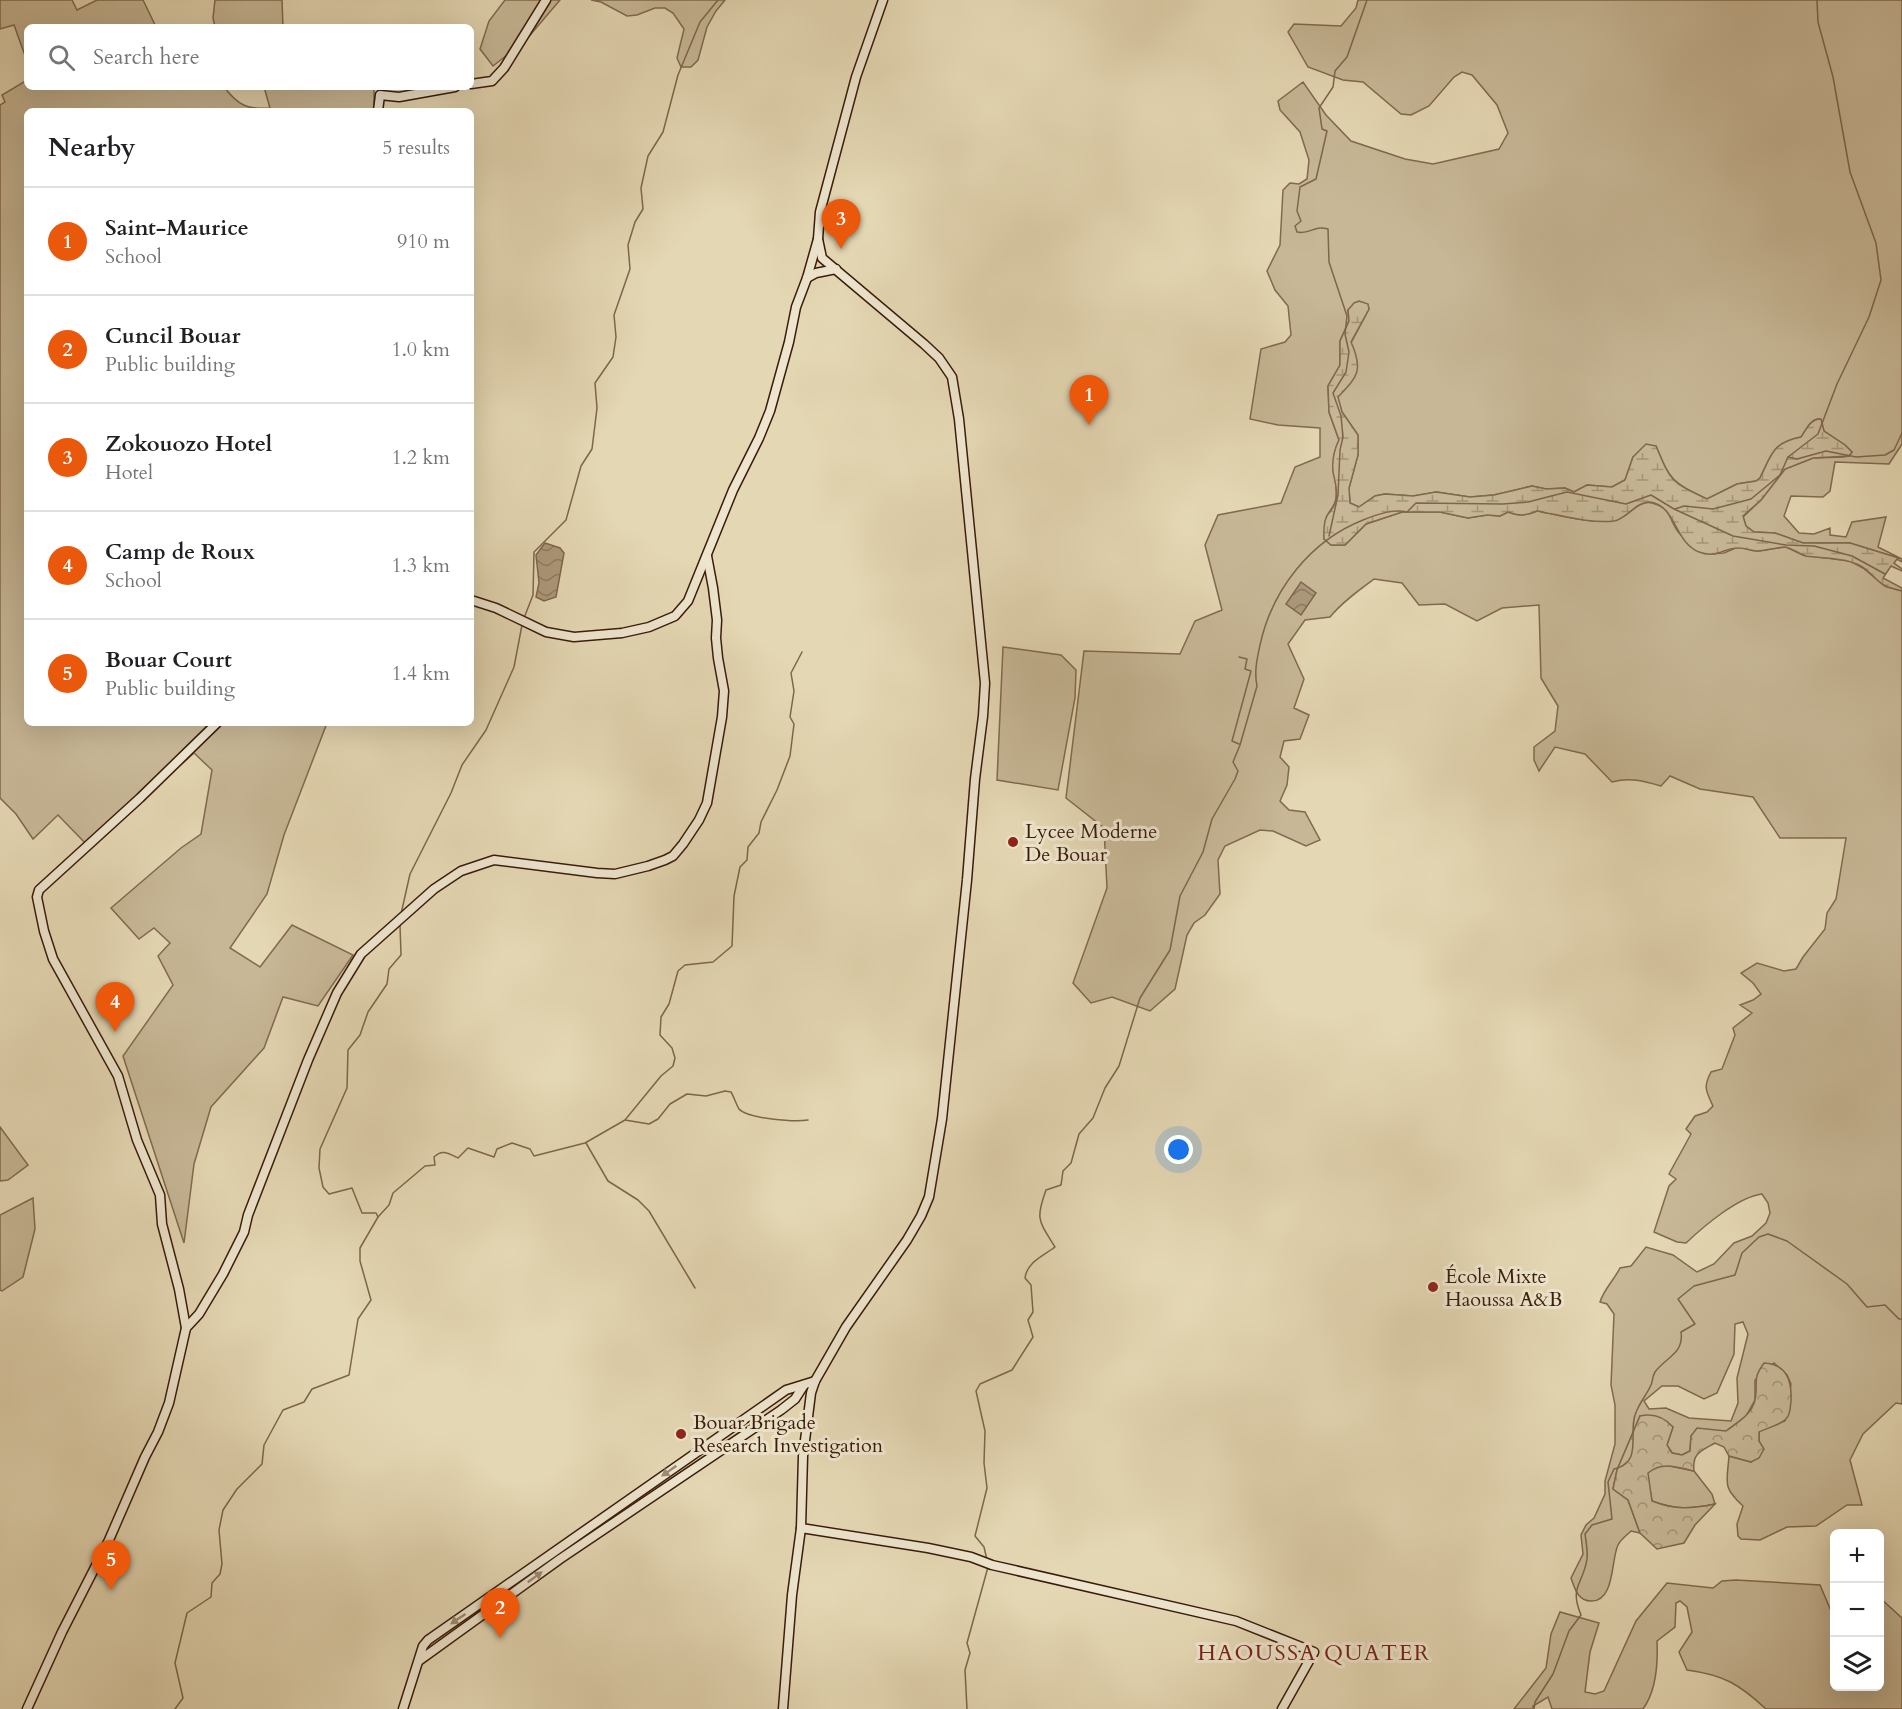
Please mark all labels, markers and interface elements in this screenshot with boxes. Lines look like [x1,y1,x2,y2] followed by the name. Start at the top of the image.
[24,24,474,90] search box
[45,41,78,74] icon: search
[93,42,200,72] text: Search here
[48,130,136,165] text: Nearby
[382,134,450,161] text: 5 results
[822,200,860,249] pin: 3
[105,213,249,243] text: Saint-Maurice
[62,228,73,255] text: 1
[397,228,450,255] text: 910 m
[105,243,162,270] text: School
[105,321,240,351] text: Cuncil Bouar
[62,336,73,363] text: 2
[391,336,450,363] text: 1.0 km
[105,351,235,378] text: Public building
[1070,376,1108,425] pin: 1
[105,429,272,459] text: Zokouozo Hotel
[62,444,73,471] text: 3
[391,444,450,471] text: 1.2 km
[105,459,153,486] text: Hotel
[105,537,255,567] text: Camp de Roux
[62,552,73,579] text: 4
[391,552,450,579] text: 1.3 km
[105,567,162,594] text: School
[105,645,232,675] text: Bouar Court
[62,660,73,687] text: 5
[391,660,450,687] text: 1.4 km
[105,675,235,702] text: Public building
[1025,818,1157,868] place label: Lycee Moderne De Bouar
[1006,835,1020,849] marker: Lycee Moderne De Bouar
[96,982,134,1032] pin: 4
[1164,1135,1193,1164] your location
[1445,1263,1562,1313] place label: École Mixte Haoussa A&B
[1426,1280,1440,1294] marker: École Mixte Haoussa A&B
[693,1409,884,1459] place label: Bouar Brigade Research Investigation
[674,1427,688,1441] marker: Bouar Brigade Research Investigation
[661,1465,677,1476] one-way arrow
[1830,1529,1884,1691] map controls
[1830,1529,1884,1583] button: +
[92,1540,130,1590] pin: 5
[527,1571,543,1583] one-way arrow
[1830,1583,1884,1637] button: −
[480,1588,520,1638] pin: 2
[450,1613,466,1624] one-way arrow
[1830,1637,1884,1691] button: layers
[1197,1638,1431,1668] district label: HAOUSSA QUATER

